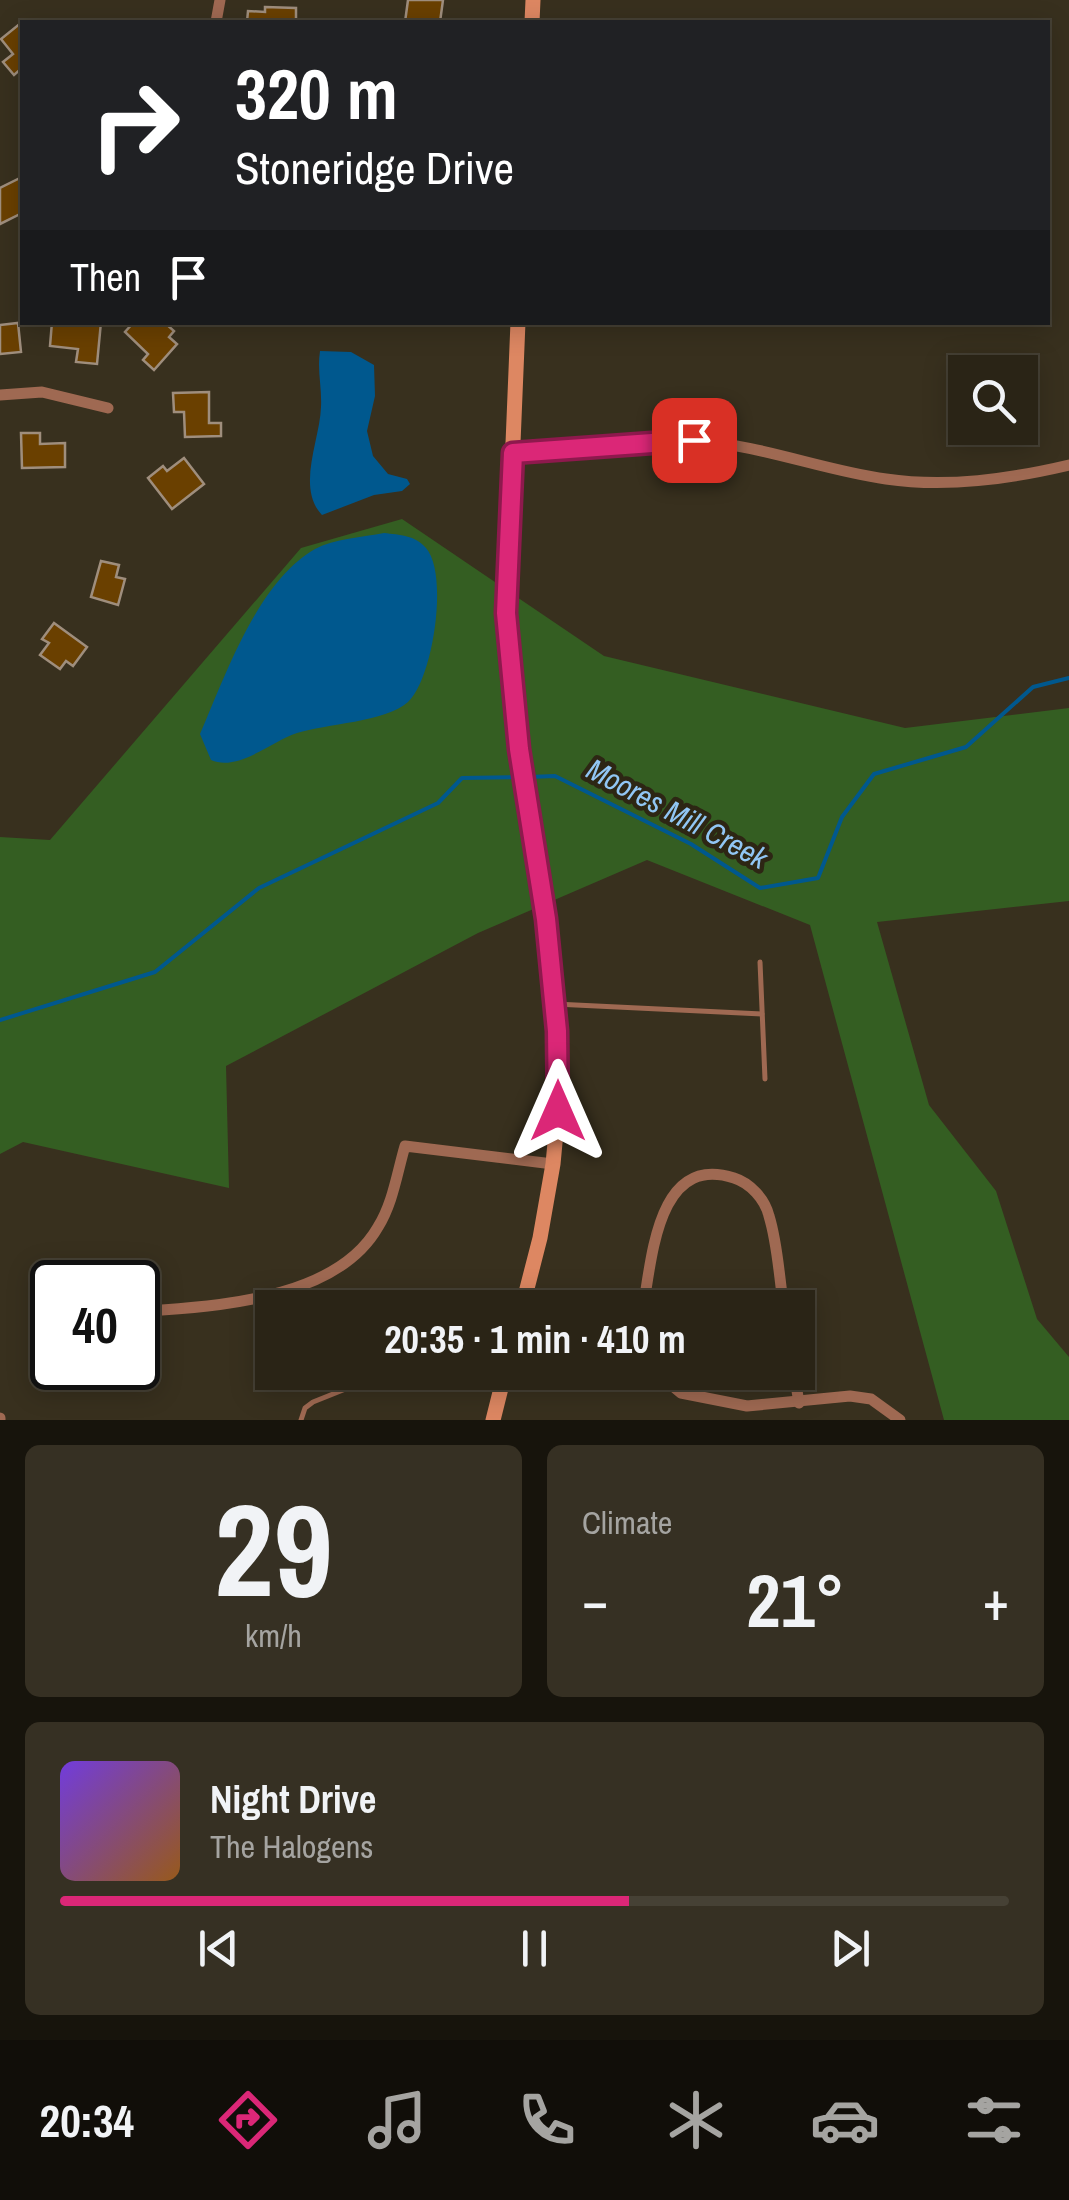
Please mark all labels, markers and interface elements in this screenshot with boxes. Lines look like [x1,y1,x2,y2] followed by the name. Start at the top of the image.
[235,47,398,141] text: 320 m
[70,60,200,190] icon: right
[235,137,514,198] text: Stoneridge Drive
[161,250,216,305] icon: arrive
[70,252,141,303] text: Then
[948,355,1038,445] map controls
[948,355,1038,445] button: search
[652,398,737,483] pin
[667,413,722,468] icon: arrive
[580,749,776,878] water label: Moores Mill Creek
[506,1059,610,1163] position arrow
[30,1260,160,1390] speed limit sign: 40
[384,1314,686,1365] text: 20:35 · 1 min · 410 m
[214,1461,333,1637] text: 29
[582,1501,672,1544] text: Climate
[746,1549,845,1650] text: 21°
[582,1563,608,1637] text: −
[983,1563,1009,1637] text: +
[245,1614,302,1657] text: km/h
[210,1774,376,1825] text: Night Drive
[210,1825,373,1868] text: The Halogens
[191,1921,246,1976] icon: previous
[507,1921,562,1976] icon: pause
[823,1921,878,1976] icon: next
[213,2085,283,2155] icon: directions
[362,2085,432,2155] icon: music
[512,2085,582,2155] icon: phone
[661,2085,731,2155] icon: climate
[810,2085,880,2155] icon: car
[959,2085,1029,2155] icon: filters
[40,2090,134,2151] text: 20:34

